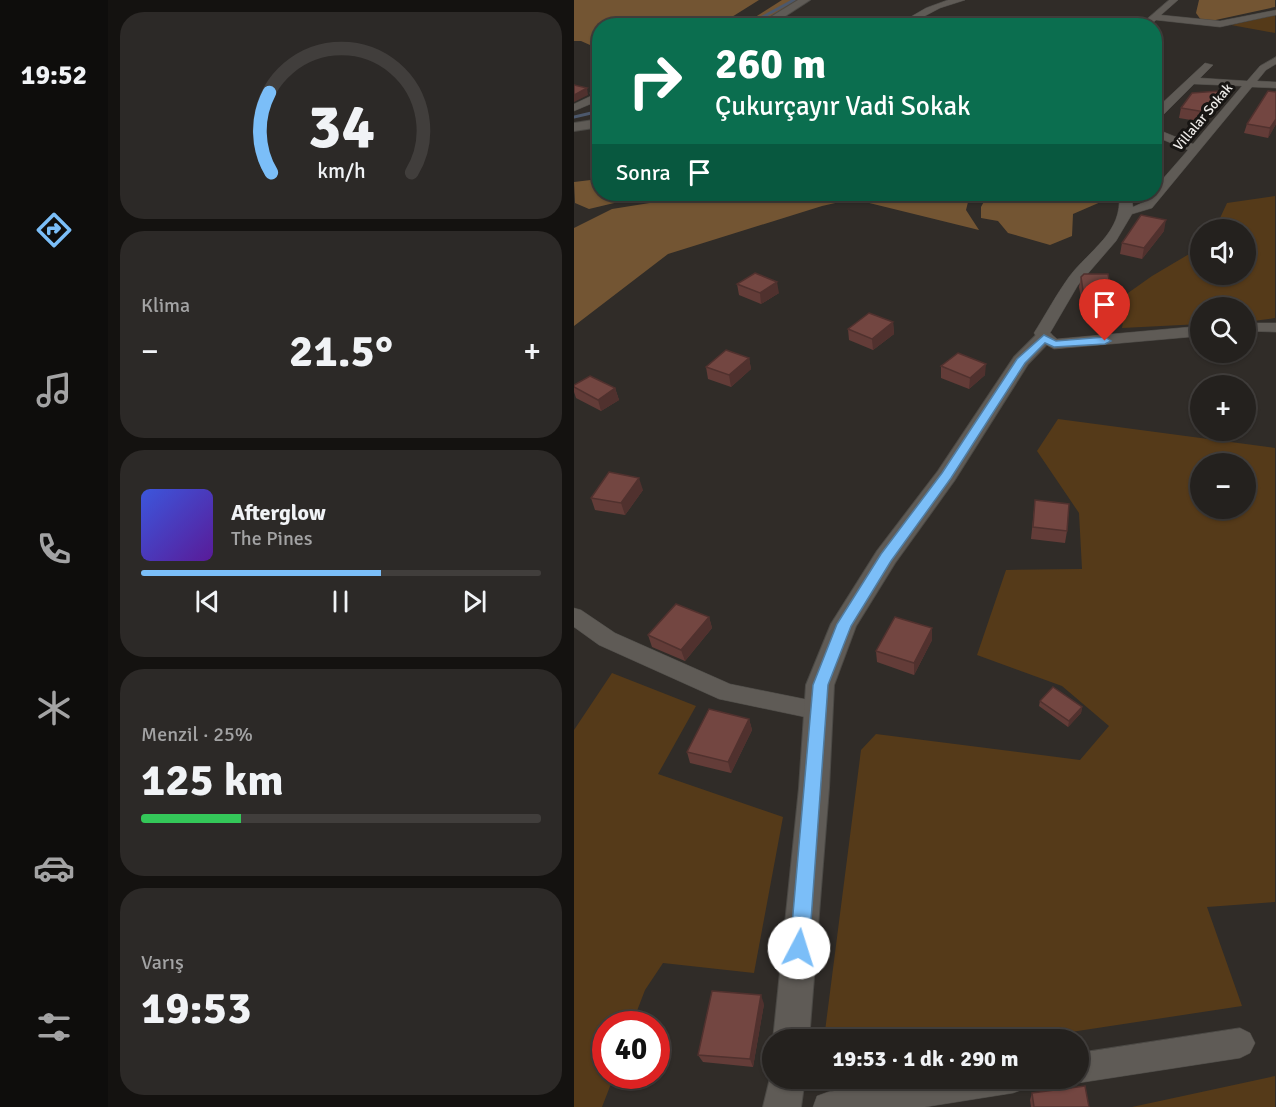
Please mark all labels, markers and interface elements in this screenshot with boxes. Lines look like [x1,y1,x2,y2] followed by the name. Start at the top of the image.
[715,39,826,90] text: 260 m
[616,42,694,120] icon: right
[21,59,87,92] text: 19:52
[1170,80,1236,154] street label: Villalar Sokak
[307,88,375,165] text: 34
[715,90,971,123] text: Çukurçayır Vadi Sokak
[683,156,716,189] icon: arrive
[317,158,365,184] text: km/h
[616,159,671,186] text: Sonra
[33,209,75,251] icon: directions
[1190,219,1256,519] map controls
[1190,219,1256,285] button: sound
[1079,279,1130,341] pin
[1088,288,1121,321] icon: arrive
[141,293,190,318] text: Klima
[1190,297,1256,363] button: search
[289,324,393,379] text: 21.5°
[141,331,159,372] text: −
[523,331,541,372] text: +
[33,369,75,411] icon: music
[1190,375,1256,441] button: +
[1190,453,1256,519] button: −
[231,499,326,526] text: Afterglow
[231,526,313,551] text: The Pines
[33,528,75,570] icon: phone
[191,585,224,618] icon: previous
[324,585,357,618] icon: pause
[458,585,491,618] icon: next
[33,687,75,729] icon: climate
[141,722,253,747] text: Menzil · 25%
[141,753,284,808] text: 125 km
[33,847,75,889] icon: car
[767,916,831,980] position arrow
[141,950,184,975] text: Varış
[141,981,251,1036] text: 19:53
[33,1006,75,1048] icon: filters
[592,1011,670,1089] speed limit sign: 40
[832,1045,1019,1072] text: 19:53 · 1 dk · 290 m

